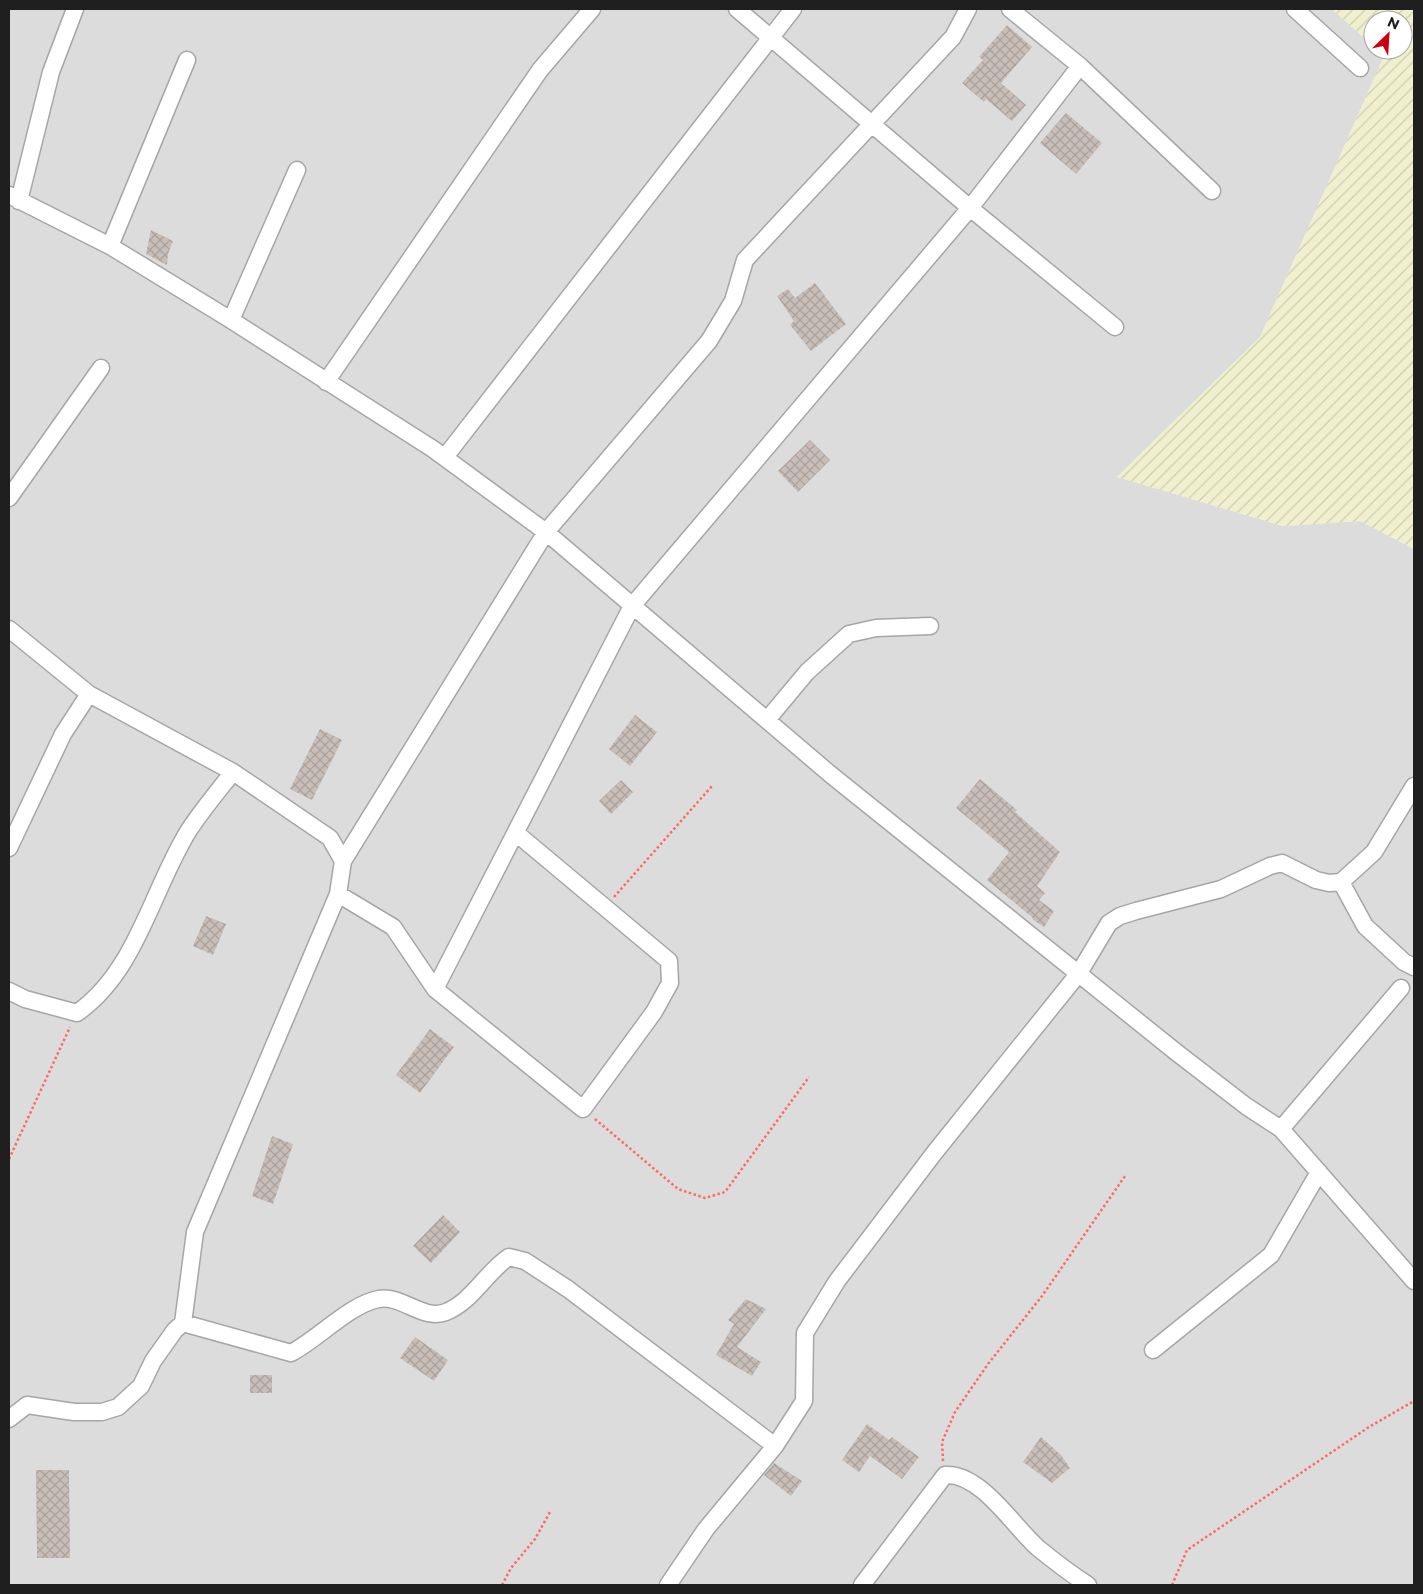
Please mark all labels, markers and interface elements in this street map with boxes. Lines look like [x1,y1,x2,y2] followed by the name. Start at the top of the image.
[1363,10,1413,60] north arrow
[1385,13,1402,34] text: N

